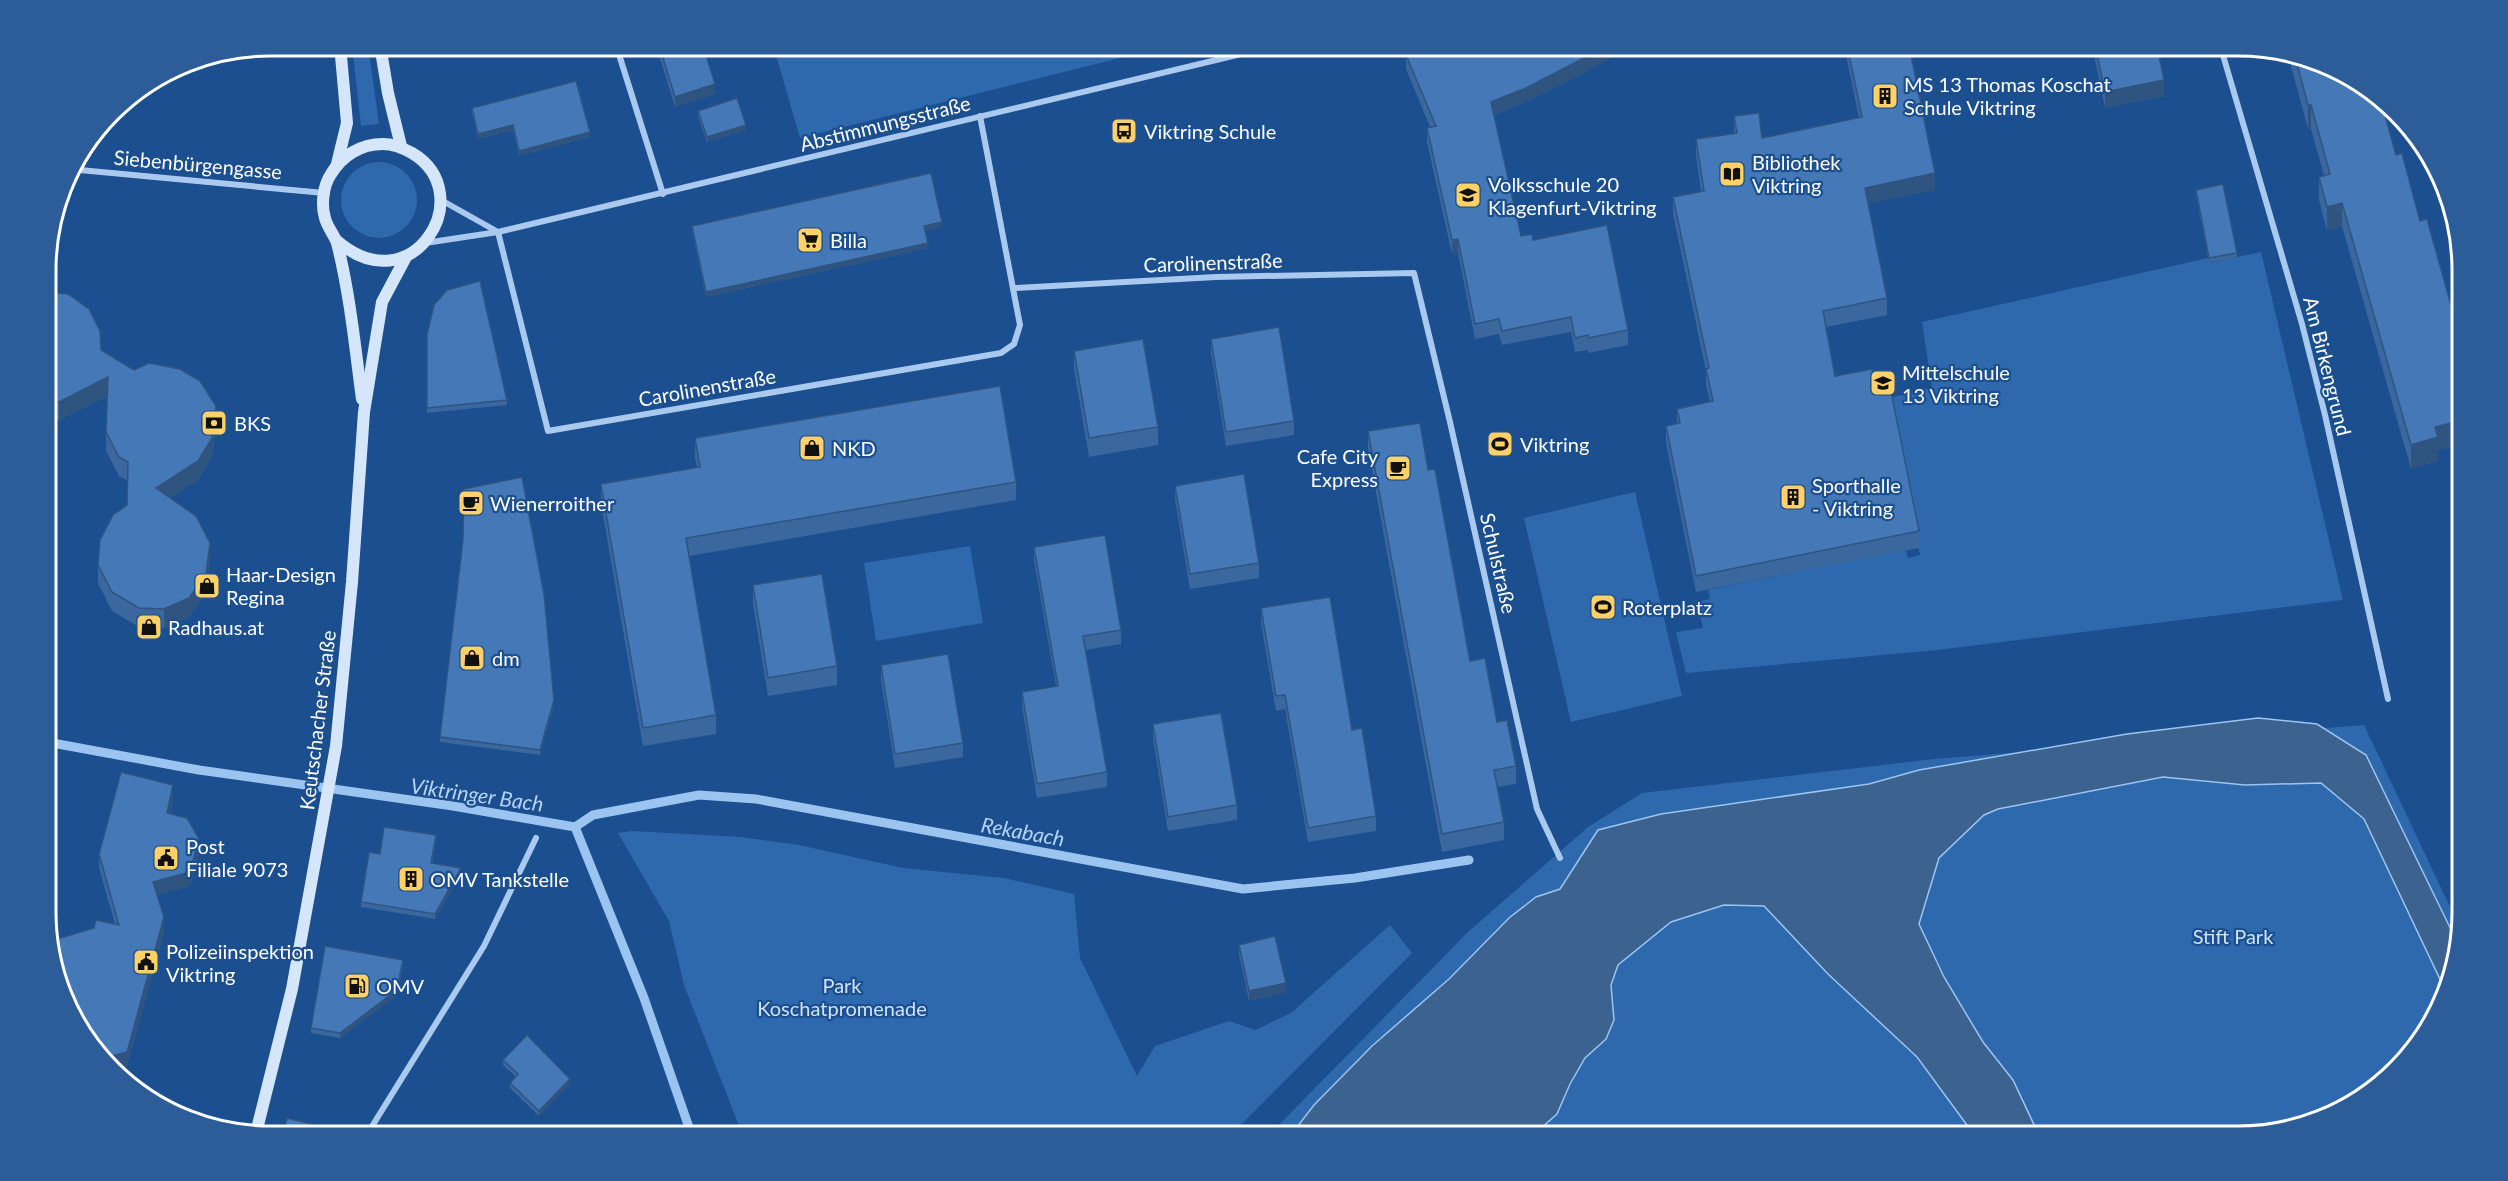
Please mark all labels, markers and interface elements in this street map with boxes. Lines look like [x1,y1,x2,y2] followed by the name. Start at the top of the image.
[1904,72,2111,119] place label: MS 13 Thomas Koschat Schule Viktring
[1870,81,1900,111] building icon: MS 13 Thomas Koschat Schule Viktring
[797,90,973,156] street label: Abstimmungsstraße
[1109,116,1139,146] bus stop icon: Viktring Schule
[1144,119,1276,143] place label: Viktring Schule
[113,145,283,183] street label: Siebenbürgengasse
[1752,150,1841,197] place label: Bibliothek Viktring
[1717,159,1747,189] library icon: Bibliothek Viktring
[1488,172,1656,219] place label: Volksschule 20 Klagenfurt-Viktring
[1453,180,1483,210] school or university icon: Volksschule 20 Klagenfurt-Viktring
[795,225,825,255] supermarket icon: Billa
[830,228,867,252] place label: Billa
[1143,248,1283,276] street label: Carolinenstraße
[2299,294,2357,438] street label: Am Birkengrund
[1902,360,2010,407] place label: Mittelschule 13 Viktring
[636,363,778,411] street label: Carolinenstraße
[1868,368,1898,398] school or university icon: Mittelschule 13 Viktring
[199,408,229,438] bank icon: BKS
[234,411,271,435] place label: BKS
[1485,429,1515,459] sports icon: Viktring
[1520,432,1589,456] place label: Viktring
[797,433,827,463] shop icon: NKD
[832,436,876,460] place label: NKD
[1297,444,1379,491] place label: Cafe City Express
[1383,453,1413,483] cafe icon: Cafe City Express
[1812,473,1901,520] place label: Sporthalle - Viktring
[1778,482,1808,512] building icon: Sporthalle - Viktring
[456,488,486,518] cafe icon: Wienerroither
[490,491,615,515] place label: Wienerroither
[1476,510,1522,616] street label: Schulstraße
[226,562,336,609] place label: Haar-Design Regina
[192,571,222,601] shop icon: Haar-Design Regina
[1588,592,1618,622] sports icon: Roterplatz
[1622,595,1712,619] place label: Roterplatz
[134,612,164,642] shop icon: Radhaus.at
[168,615,264,639] place label: Radhaus.at
[294,629,340,811] street label: Keutschacher Straße
[457,643,487,673] shop icon: dm
[492,646,520,670] place label: dm
[409,772,545,816] water label: Viktringer Bach
[979,811,1067,851] water label: Rekabach
[186,834,288,881] place label: Post Filiale 9073
[151,843,181,873] public building icon: Post Filiale 9073
[396,864,426,894] building icon: OMV Tankstelle
[430,867,569,891] place label: OMV Tankstelle
[2193,924,2274,948] park label: Stift Park
[166,939,314,986] place label: Polizeiinspektion Viktring
[131,947,161,977] public building icon: Polizeiinspektion Viktring
[342,971,372,1001] fuel station icon: OMV
[757,973,927,1020] park label: Park Koschatpromenade
[376,974,425,998] place label: OMV

